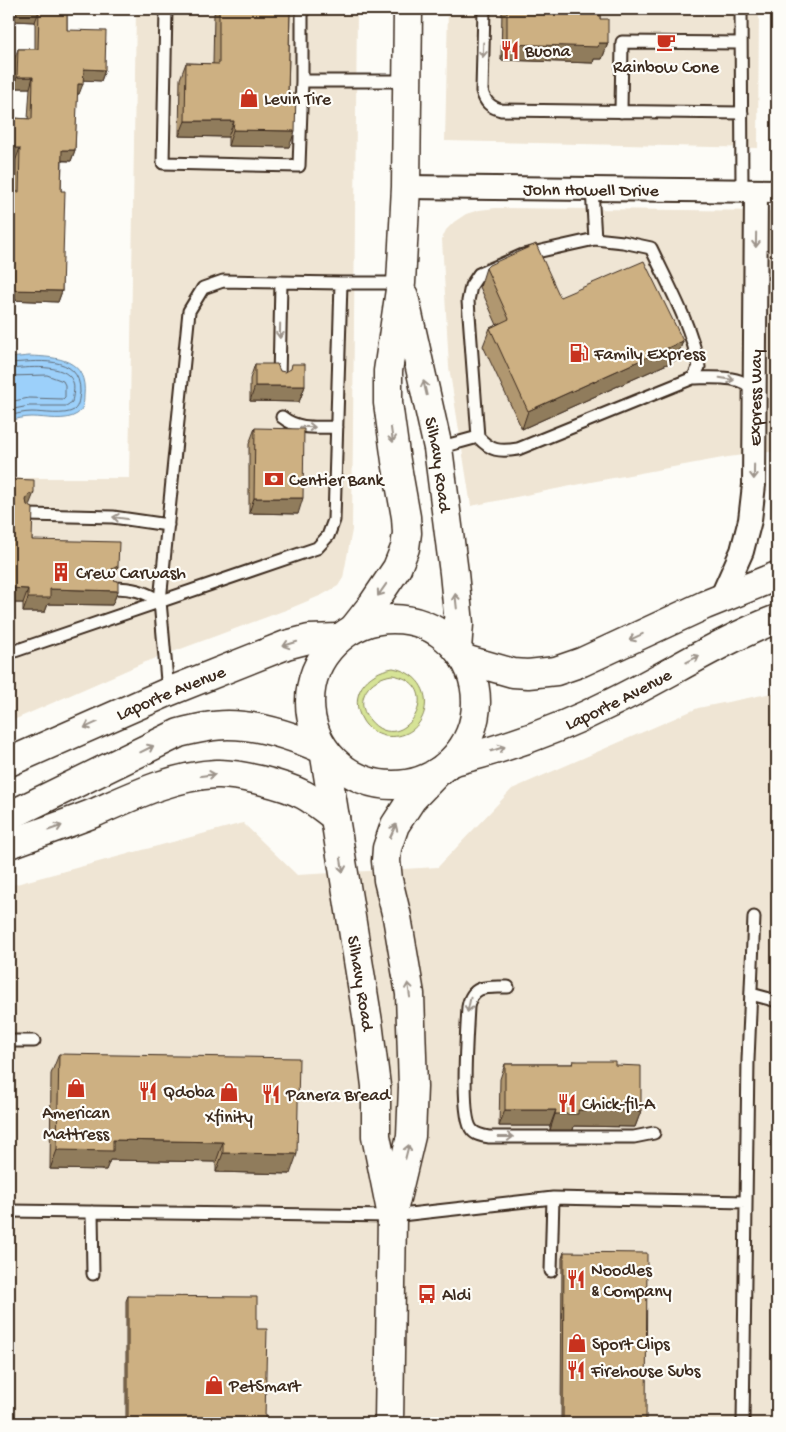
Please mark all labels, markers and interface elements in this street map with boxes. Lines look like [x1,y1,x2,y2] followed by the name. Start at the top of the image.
[655,31,677,53] cafe icon: Rainbow Cone
[499,39,521,61] restaurant icon: Buona
[478,42,488,58] one-way arrow
[524,42,572,63] place label: Buona
[613,58,720,79] place label: Rainbow Cone
[238,87,260,109] shop icon: Levin Tire
[264,90,332,111] place label: Levin Tire
[523,180,660,203] street label: John Howell Drive
[751,231,761,247] one-way arrow
[275,322,285,339] one-way arrow
[568,342,590,364] fuel station icon: Family Express
[593,345,707,366] place label: Family Express
[746,349,768,446] street label: Express Way
[719,374,735,384] one-way arrow
[420,381,429,397] one-way arrow
[418,415,454,515] street label: Silhavy Road
[300,422,316,432] one-way arrow
[387,427,397,443] one-way arrow
[749,464,759,480] one-way arrow
[263,468,285,490] bank icon: Centier Bank
[289,471,386,492] place label: Centier Bank
[112,513,128,523] one-way arrow
[50,561,72,583] building icon: Crew Carwash
[76,564,186,585] place label: Crew Carwash
[377,583,387,597] one-way arrow
[452,593,461,609] one-way arrow
[629,633,644,642] one-way arrow
[283,640,299,650] one-way arrow
[685,654,700,663] one-way arrow
[114,662,230,726] street label: Laporte Avenue
[563,665,677,736] street label: Laporte Avenue
[84,721,99,731] one-way arrow
[139,744,154,753] one-way arrow
[490,744,506,754] one-way arrow
[199,770,215,780] one-way arrow
[47,823,62,832] one-way arrow
[389,824,399,839] one-way arrow
[338,857,348,873] one-way arrow
[341,934,377,1034] street label: Silhavy Road
[404,982,414,998] one-way arrow
[464,997,473,1013] one-way arrow
[65,1077,87,1099] shop icon: American Mattress
[137,1080,159,1102] restaurant icon: Qdoba
[218,1081,240,1103] shop icon: Xfinity
[163,1083,215,1104] place label: Qdoba
[260,1083,282,1105] restaurant icon: Panera Bread
[285,1086,391,1107] place label: Panera Bread
[556,1092,578,1114] restaurant icon: Chick-fil-A
[582,1095,656,1116] place label: Chick-fil-A
[42,1104,110,1146] place label: American Mattress
[204,1108,253,1129] place label: Xfinity
[497,1132,513,1142] one-way arrow
[403,1144,412,1160] one-way arrow
[591,1261,672,1303] place label: Noodles & Company
[565,1268,587,1290] restaurant icon: Noodles & Company
[416,1283,438,1305] bus stop icon: Aldi
[442,1286,471,1307] place label: Aldi
[566,1332,588,1354] shop icon: Sport Clips
[592,1335,671,1356] place label: Sport Clips
[565,1359,587,1381] restaurant icon: Firehouse Subs
[590,1362,702,1383] place label: Firehouse Subs
[203,1374,225,1396] shop icon: PetSmart
[228,1377,302,1398] place label: PetSmart

